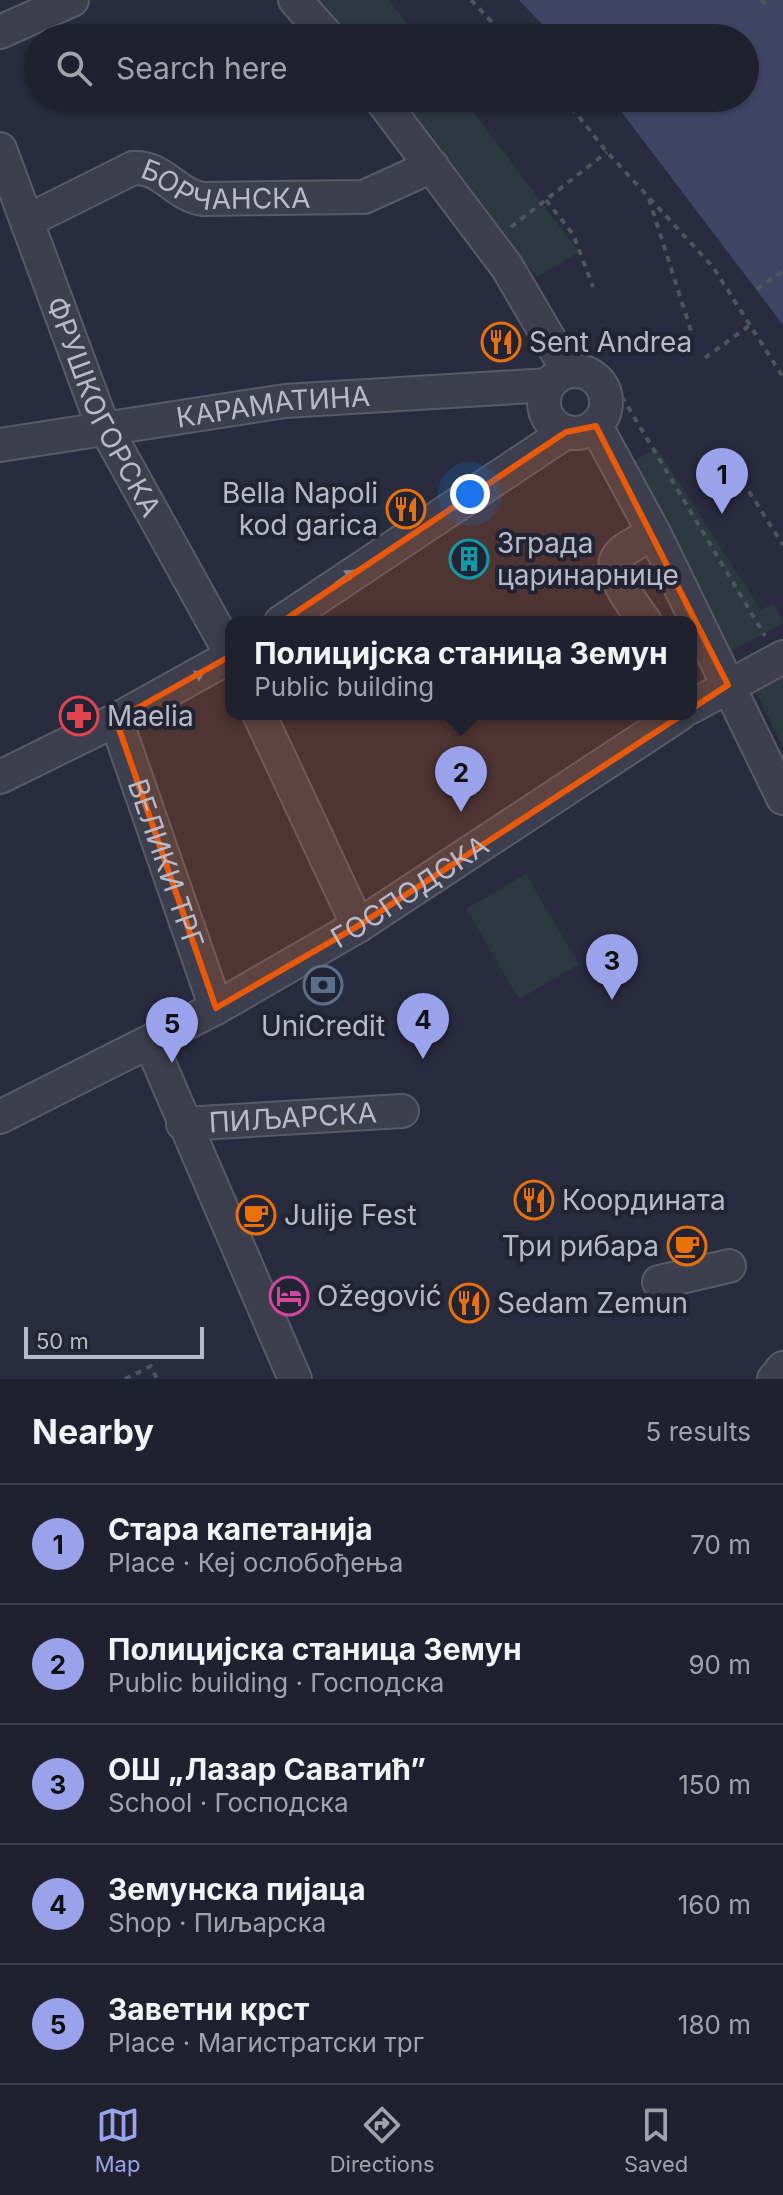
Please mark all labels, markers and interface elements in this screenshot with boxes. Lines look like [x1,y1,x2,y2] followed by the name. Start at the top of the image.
[24,24,759,112] search box
[52,46,96,90] icon: search
[116,50,288,86] text: Search here
[137,152,311,217] street label: БОРЧАНСКА
[39,292,168,522] street label: ФРУШКОГОРСКА
[480,321,522,363] restaurant icon: Sent Andrea
[529,325,692,359] place label: Sent Andrea
[174,379,371,435] street label: КАРАМАТИНА
[696,448,748,514] pin: 1
[450,474,490,514] your location
[222,476,378,542] place label: Bella Napoli kod garica
[385,488,427,530] restaurant icon: Bella Napoli kod garica
[497,526,679,592] place label: Зграда царинарнице
[448,538,490,580] building icon: Зграда царинарнице
[334,570,355,585] one-way arrow
[225,616,697,720] popup
[254,635,668,671] text: Полицијска станица Земун
[182,671,205,684] one-way arrow
[254,671,434,702] text: Public building
[58,695,100,737] pharmacy icon: Maelia
[107,699,194,733] place label: Maelia
[435,746,487,812] pin: 2
[121,774,211,953] street label: ВЕЛИКИ ТРГ
[325,828,495,955] street label: ГОСПОДСКА
[586,934,638,1000] pin: 3
[302,964,344,1006] bank icon: UniCredit
[397,993,449,1059] pin: 4
[146,997,198,1063] pin: 5
[261,1009,385,1043] place label: UniCredit
[208,1096,378,1139] street label: ПИЉАРСКА
[513,1179,555,1221] restaurant icon: Координата
[562,1183,726,1217] place label: Координата
[235,1194,277,1236] cafe icon: Julije Fest
[284,1198,417,1232] place label: Julije Fest
[666,1225,708,1267] cafe icon: Три рибара
[502,1229,659,1263] place label: Три рибара
[268,1275,310,1317] hotel icon: Ožegović
[317,1279,442,1313] place label: Ožegović
[448,1282,490,1324] restaurant icon: Sedam Zemun
[497,1286,688,1320] place label: Sedam Zemun
[24,1323,204,1359] scale bar
[36,1328,89,1354] text: 50 m
[32,1411,154,1452] text: Nearby
[646,1416,751,1447] text: 5 results
[108,1511,373,1547] text: Стара капетанија
[52,1529,64,1560] text: 1
[690,1529,751,1560] text: 70 m
[108,1547,403,1578] text: Place · Кеј ослобођења
[108,1631,522,1667] text: Полицијска станица Земун
[50,1649,66,1680] text: 2
[688,1649,751,1680] text: 90 m
[108,1667,444,1698] text: Public building · Господска
[108,1751,426,1787] text: ОШ „Лазар Саватић”
[50,1769,66,1800] text: 3
[678,1769,751,1800] text: 150 m
[108,1787,349,1818] text: School · Господска
[108,1871,366,1907] text: Земунска пијаца
[49,1889,67,1920] text: 4
[678,1889,751,1920] text: 160 m
[108,1907,326,1938] text: Shop · Пиљарска
[108,1991,309,2027] text: Заветни крст
[50,2009,66,2040] text: 5
[678,2009,751,2040] text: 180 m
[108,2027,424,2058] text: Place · Магистратски трг
[95,2103,140,2177] tab: Map
[330,2103,435,2177] tab: Directions
[624,2103,688,2177] tab: Saved

